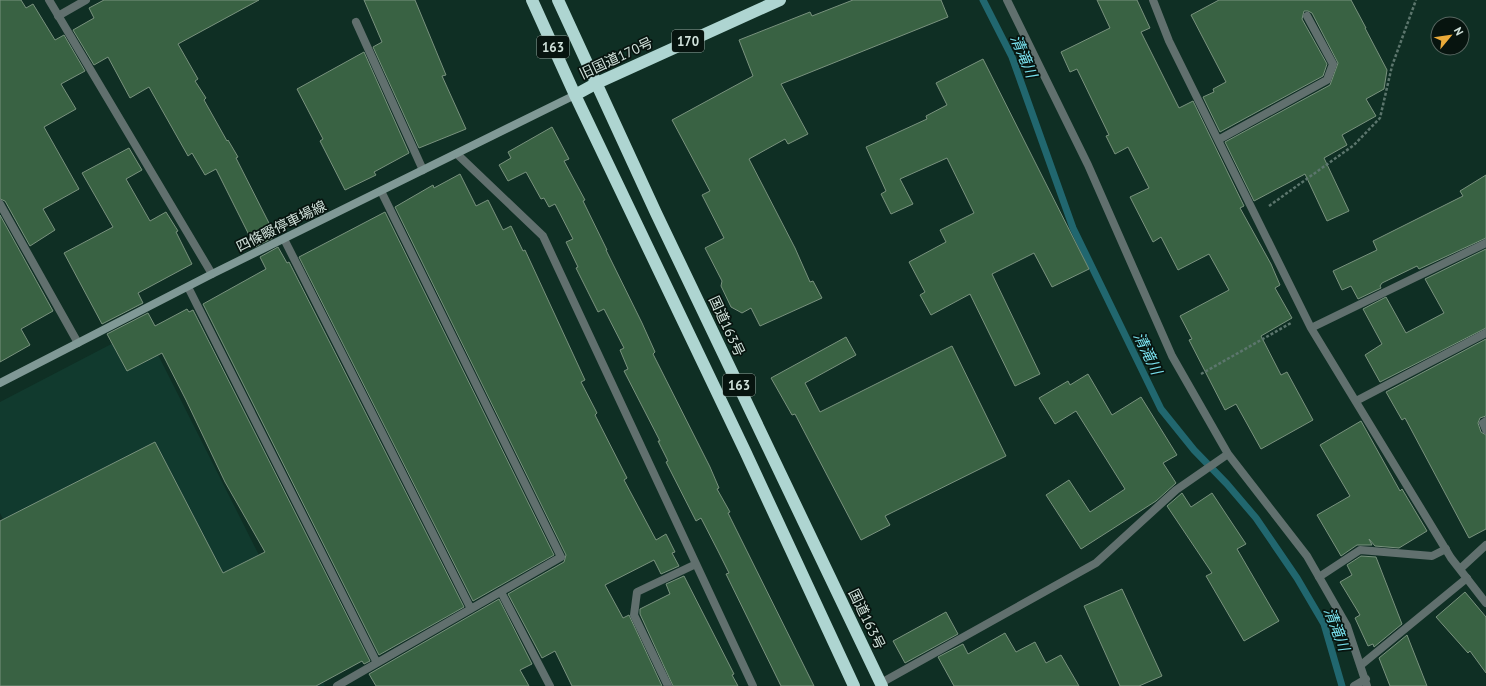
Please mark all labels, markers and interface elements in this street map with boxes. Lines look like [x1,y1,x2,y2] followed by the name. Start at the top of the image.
[1430,16,1470,56] north arrow
[1451,25,1467,38] text: N
[672,30,704,52] road number: 170
[1006,32,1042,82] water label: 清滝川
[576,33,656,83] street label: 旧国道170号
[537,36,569,58] road number: 163
[233,196,329,256] street label: 四條畷停車場線
[705,293,749,359] street label: 国道163号
[1130,329,1167,379] water label: 清滝川
[723,374,755,396] road number: 163
[845,586,889,652] street label: 国道163号
[1320,605,1355,655] water label: 清滝川

